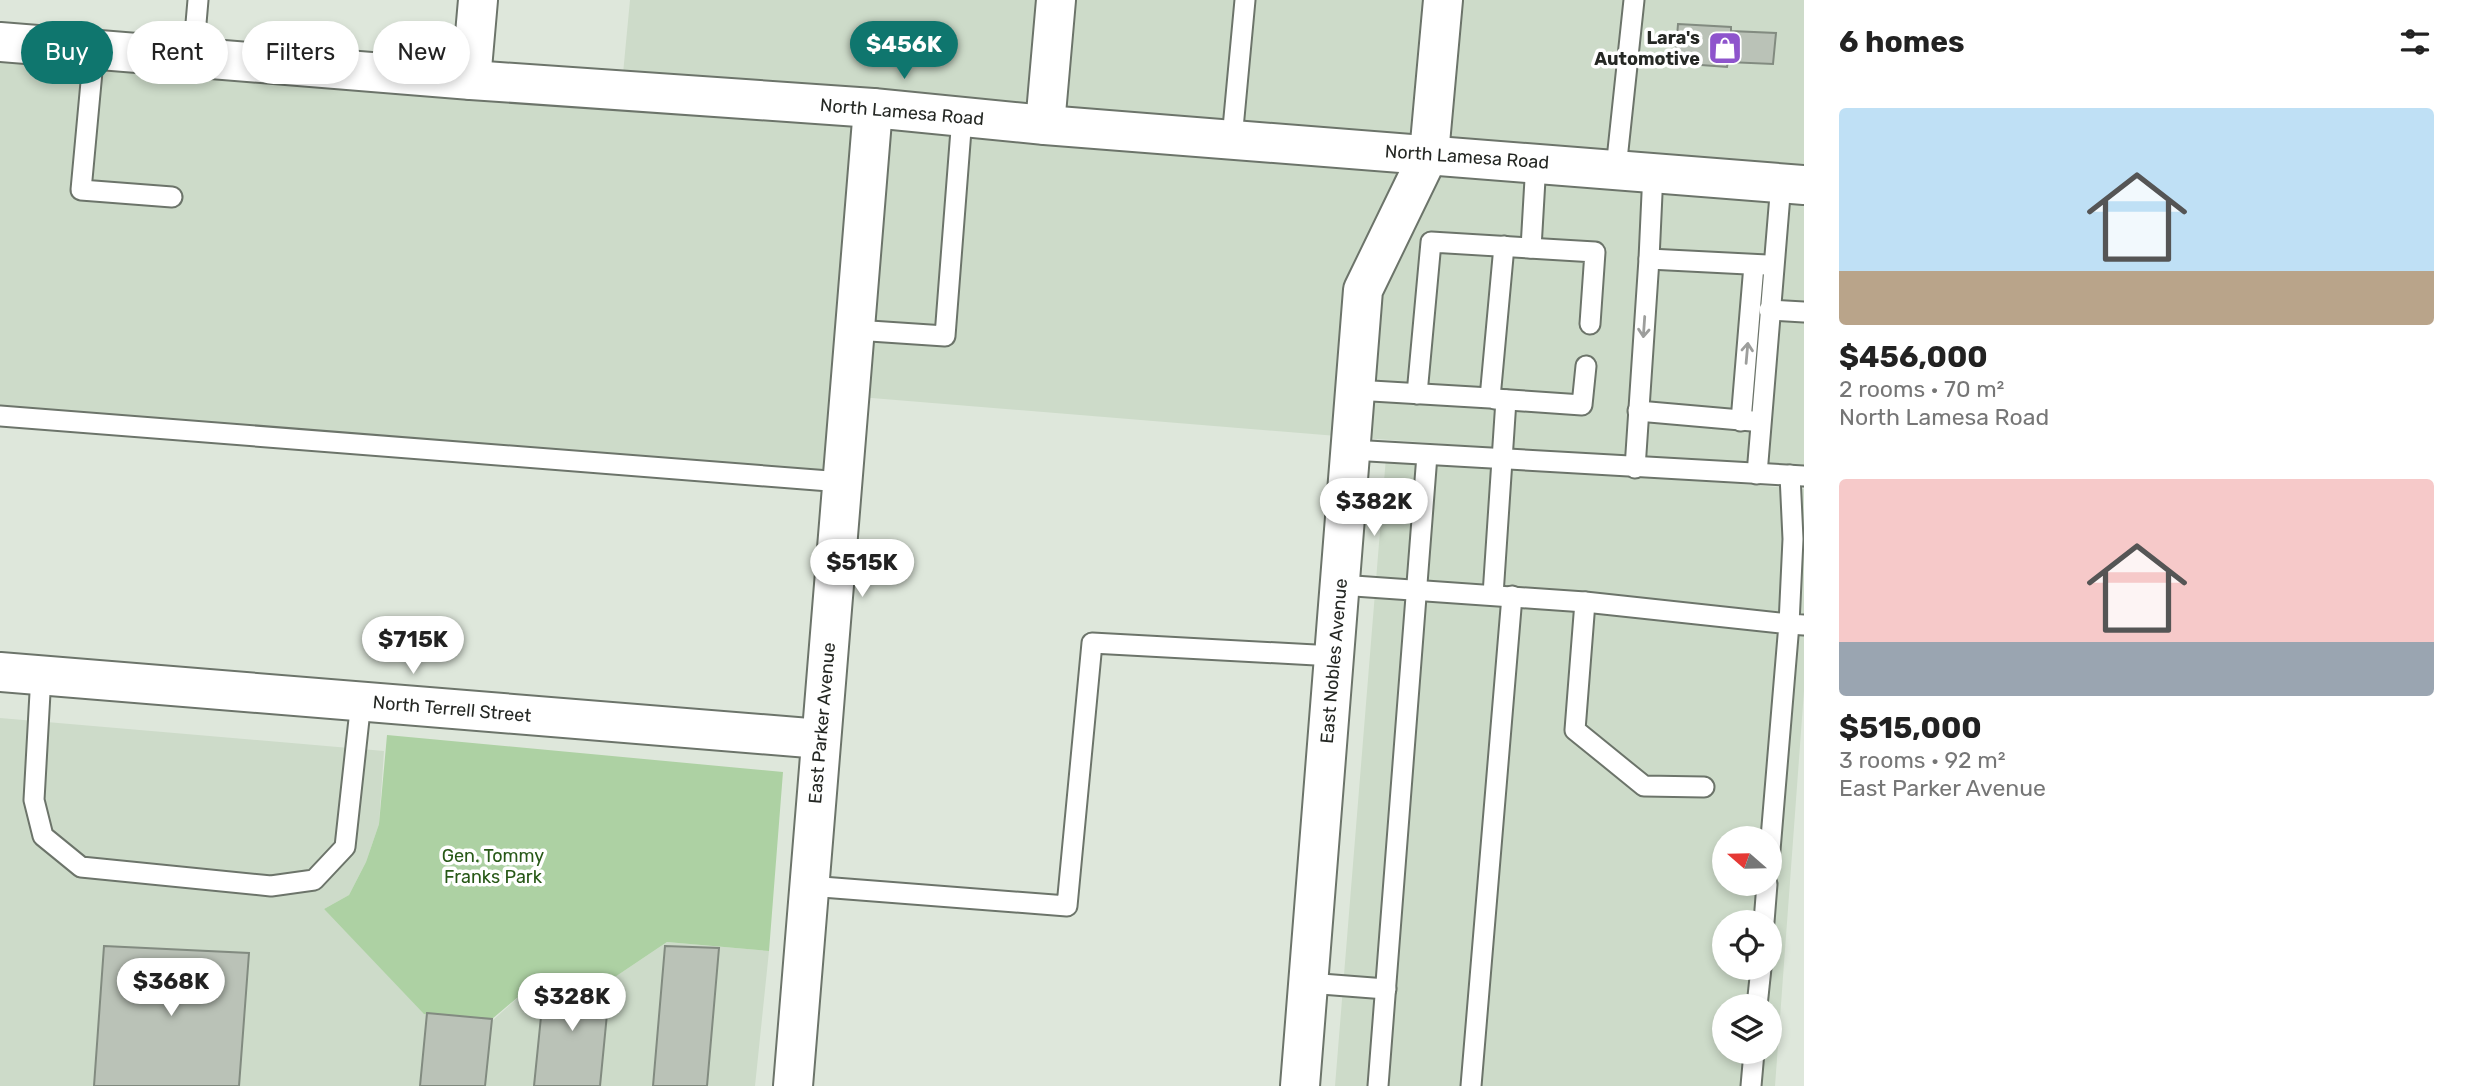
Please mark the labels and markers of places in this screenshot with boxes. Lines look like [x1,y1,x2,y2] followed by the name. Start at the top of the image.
[855,22,953,81] pin: $456K
[1594,27,1700,70] place label: Lara's Automotive
[1706,29,1744,67] shop icon: Lara's Automotive
[1325,478,1423,538] pin: $382K
[813,540,911,599] pin: $515K
[364,616,462,676] pin: $715K
[122,958,220,1018] pin: $368K
[523,974,621,1033] pin: $328K

